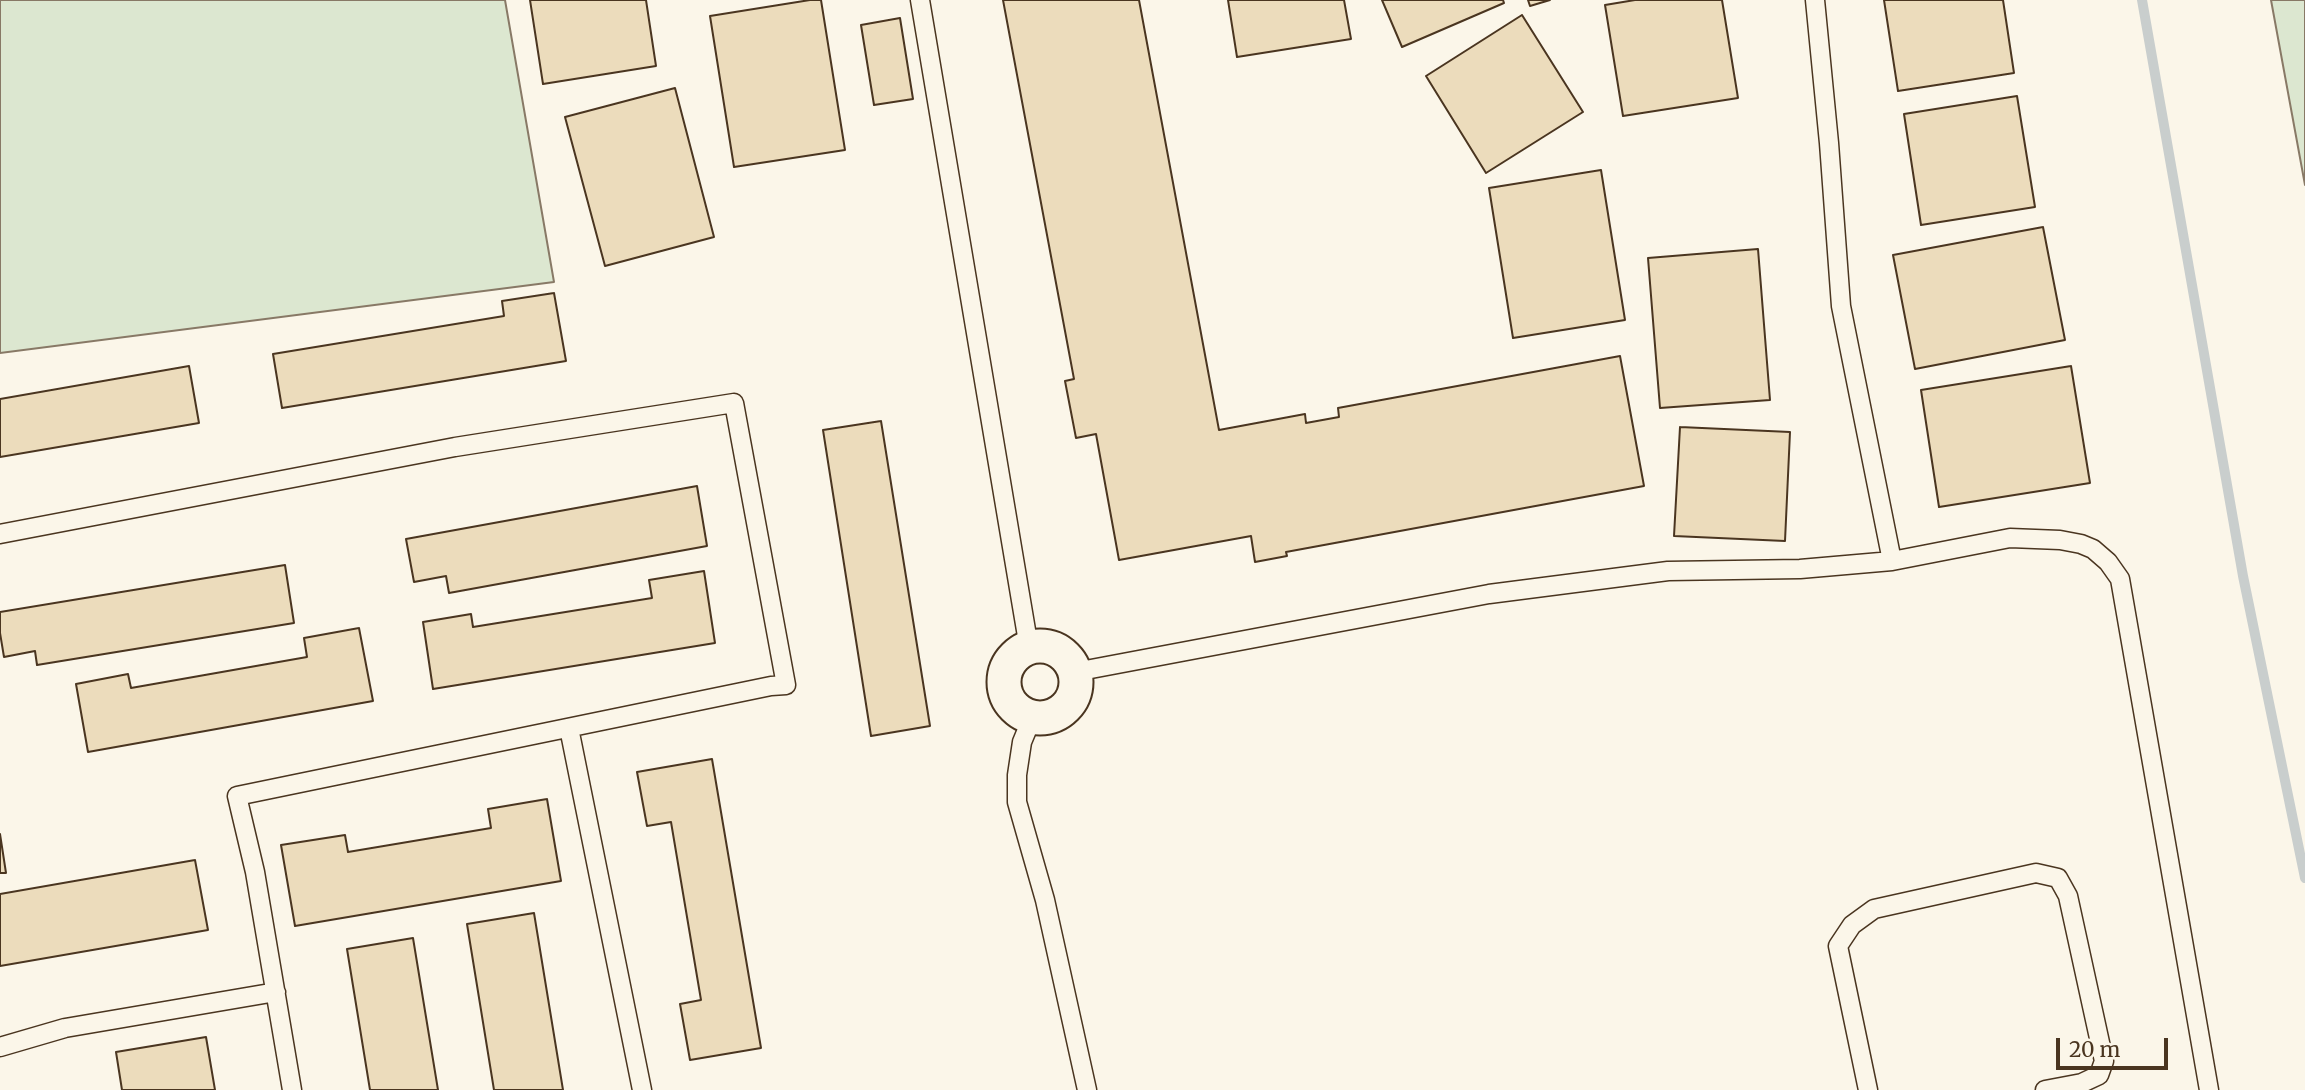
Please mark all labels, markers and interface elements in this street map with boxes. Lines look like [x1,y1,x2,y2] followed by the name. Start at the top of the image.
[2060,1024,2172,1068] scale bar
[2069,1036,2120,1063] text: 20 m

